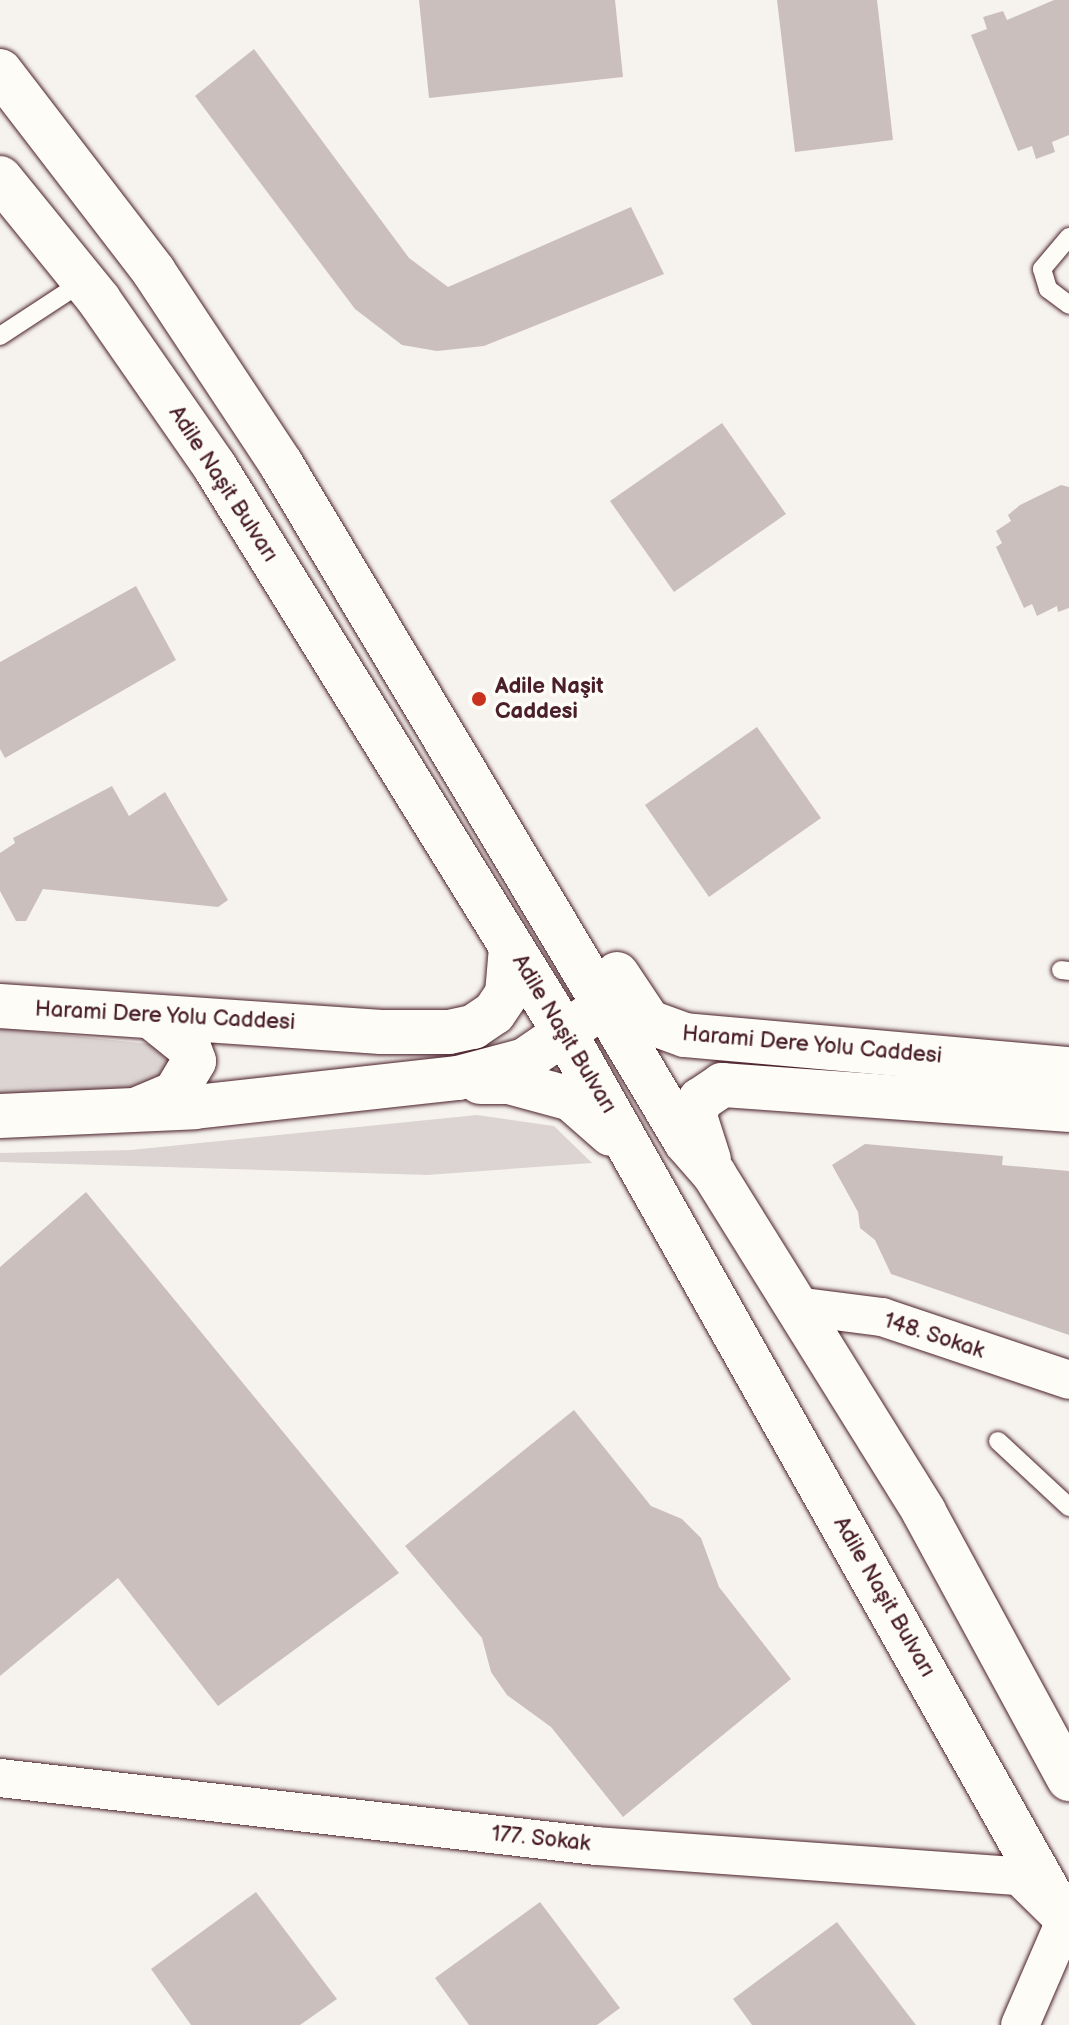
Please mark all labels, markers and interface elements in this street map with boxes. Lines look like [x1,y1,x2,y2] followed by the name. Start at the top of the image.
[163,401,283,567] street label: Adile Naşit Bulvarı
[495,673,604,724] place label: Adile Naşit Caddesi
[470,690,488,708] marker: Adile Naşit Caddesi
[506,950,622,1118] street label: Adile Naşit Bulvarı
[33,996,297,1036] street label: Harami Dere Yolu Caddesi
[680,1020,944,1070] street label: Harami Dere Yolu Caddesi
[880,1307,988,1365] street label: 148. Sokak
[827,1512,941,1682] street label: Adile Naşit Bulvarı
[490,1821,592,1857] street label: 177. Sokak

